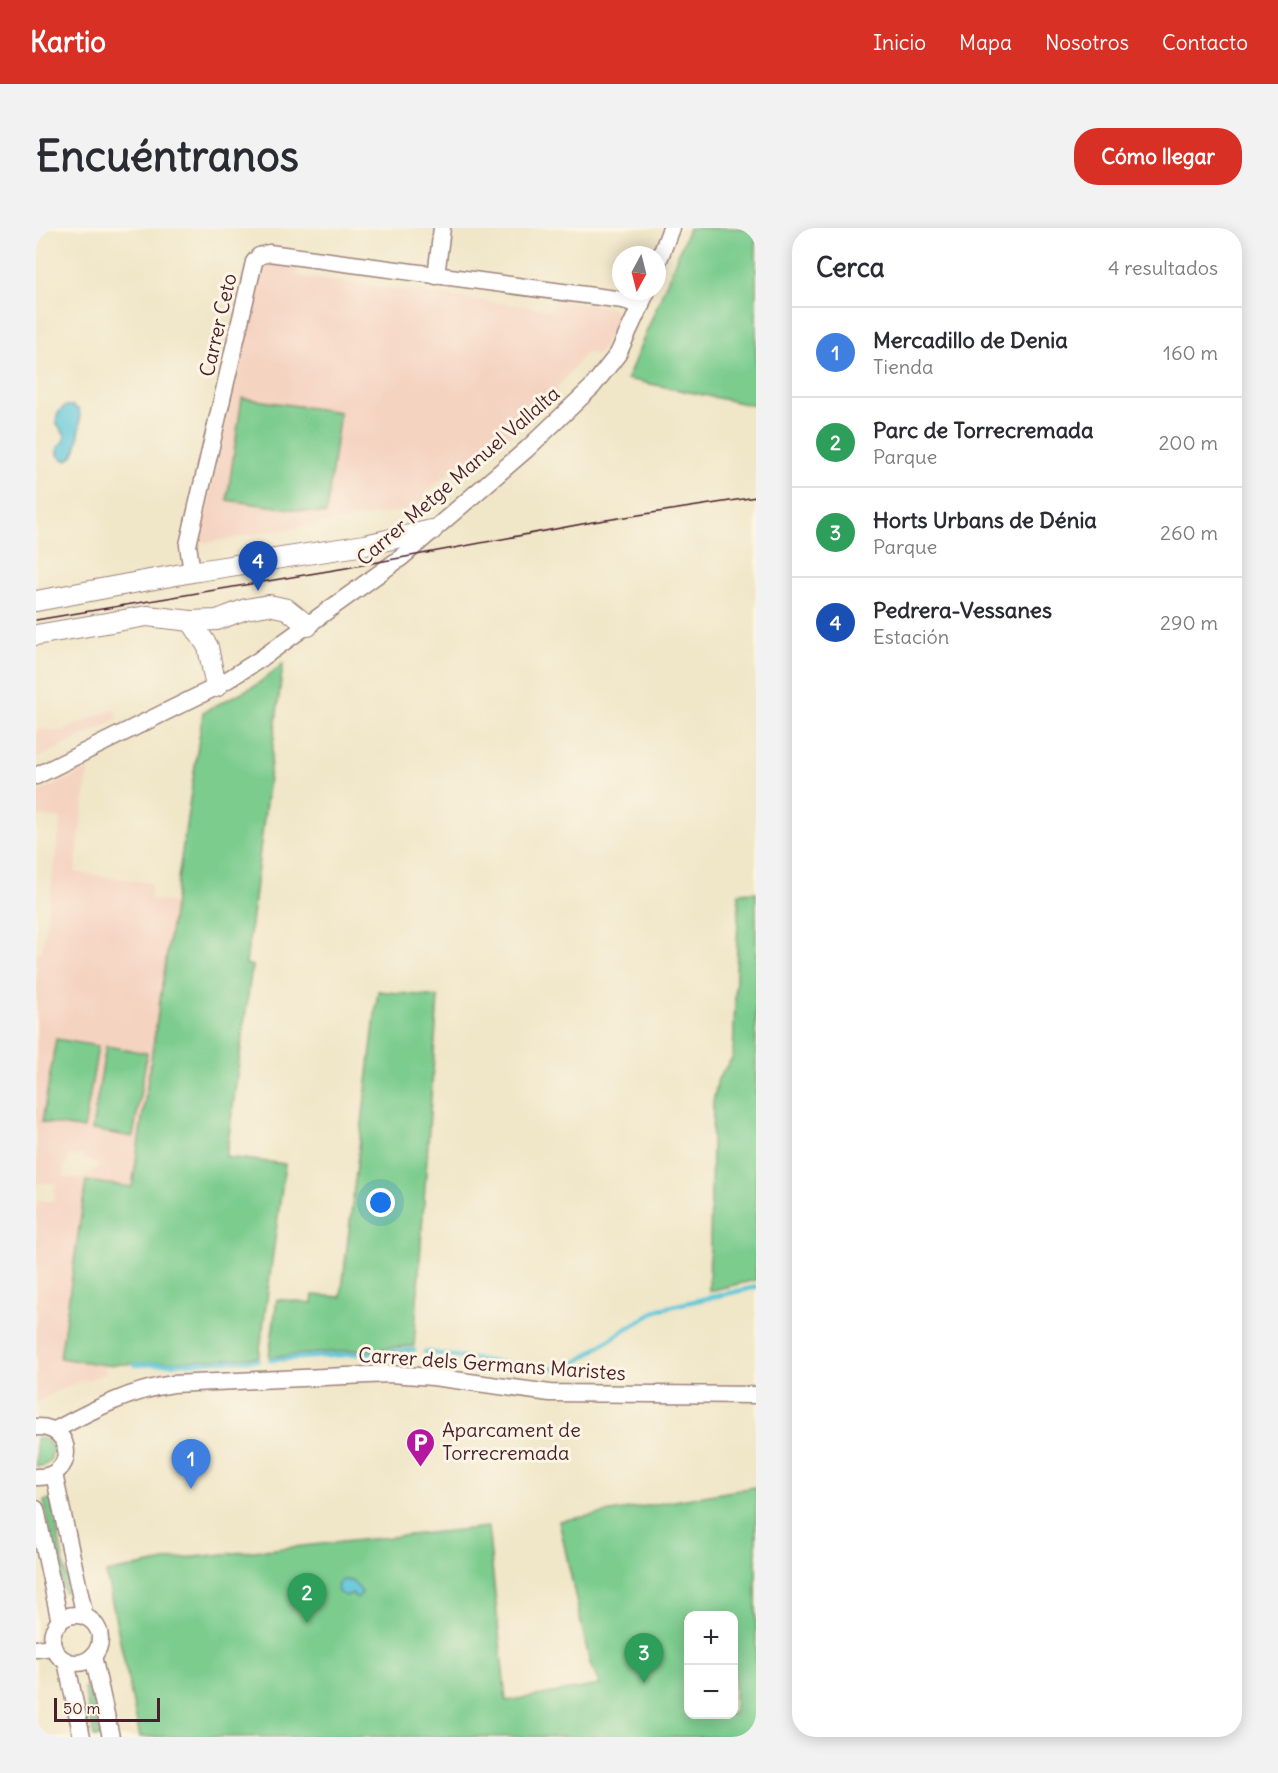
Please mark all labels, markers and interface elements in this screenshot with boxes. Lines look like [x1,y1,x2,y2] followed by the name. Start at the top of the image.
[30,24,106,60] text: Kartio
[873,29,926,56] text: Inicio
[959,29,1012,56] text: Mapa
[1045,29,1129,56] text: Nosotros
[1162,29,1248,56] text: Contacto
[1074,128,1242,185] button: Cómo llegar
[36,130,299,182] text: Encuéntranos
[612,246,666,300] north arrow
[816,251,885,284] text: Cerca
[1108,255,1218,280] text: 4 resultados
[193,271,242,379] street label: Carrer Ceto
[873,326,1068,354] text: Mercadillo de Denia
[832,340,839,365] text: 1
[1163,340,1218,365] text: 160 m
[873,354,933,379] text: Tienda
[351,381,564,571] street label: Carrer Metge Manuel Vallalta
[873,416,1094,444] text: Parc de Torrecremada
[830,430,841,455] text: 2
[1158,430,1218,455] text: 200 m
[873,444,937,469] text: Parque
[873,506,1097,534] text: Horts Urbans de Dénia
[830,520,841,545] text: 3
[1160,520,1218,545] text: 260 m
[873,534,937,559] text: Parque
[238,542,278,591] pin: 4
[873,596,1052,624] text: Pedrera-Vessanes
[830,610,841,635] text: 4
[1160,610,1218,635] text: 290 m
[873,624,949,649] text: Estación
[366,1188,395,1217] your location
[357,1342,627,1385] street label: Carrer dels Germans Maristes
[442,1417,581,1465] place label: Aparcament de Torrecremada
[405,1426,437,1468] parking icon: Aparcament de Torrecremada
[172,1440,210,1489] pin: 1
[288,1574,326,1623] pin: 2
[684,1611,738,1719] map controls
[684,1611,738,1665] button: +
[624,1634,664,1683] pin: 3
[684,1665,738,1719] button: −
[54,1695,160,1722] scale bar
[63,1698,101,1718] text: 50 m

